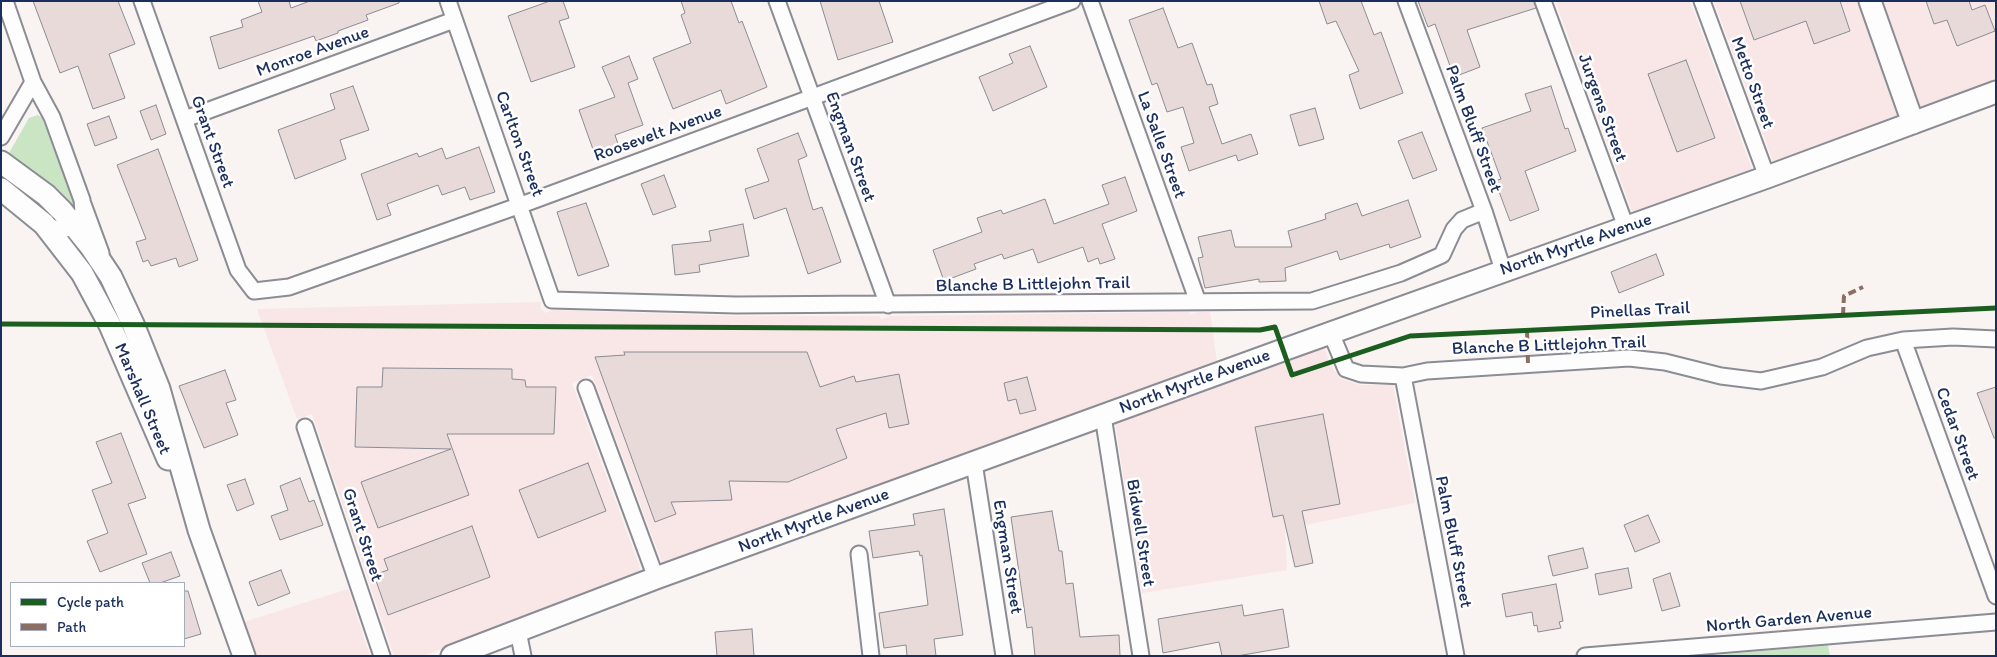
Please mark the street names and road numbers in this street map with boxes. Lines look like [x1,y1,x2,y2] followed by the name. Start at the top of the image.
[254,22,372,82] street label: Monroe Avenue
[1725,34,1779,132] street label: Metto Street
[1572,51,1632,165] street label: Jurgens Street
[1440,62,1506,196] street label: Palm Bluff Street
[490,88,548,200] street label: Carlton Street
[820,89,880,205] street label: Engman Street
[1132,89,1190,201] street label: La Salle Street
[185,93,239,191] street label: Grant Street
[591,101,725,167] street label: Roosevelt Avenue
[1497,209,1655,281] street label: North Myrtle Avenue
[935,273,1131,297] street label: Blanche B Littlejohn Trail
[1589,298,1691,324] street label: Pinellas Trail
[1451,332,1647,360] street label: Blanche B Littlejohn Trail
[109,340,175,458] street label: Marshall Street
[1117,345,1273,419] street label: North Myrtle Avenue
[1930,385,1984,483] street label: Cedar Street
[1430,474,1476,610] street label: Palm Bluff Street
[1121,478,1159,588] street label: Bidwell Street
[736,484,892,558] street label: North Myrtle Avenue
[337,486,387,584] street label: Grant Street
[987,498,1027,616] street label: Engman Street
[1705,602,1873,638] street label: North Garden Avenue

